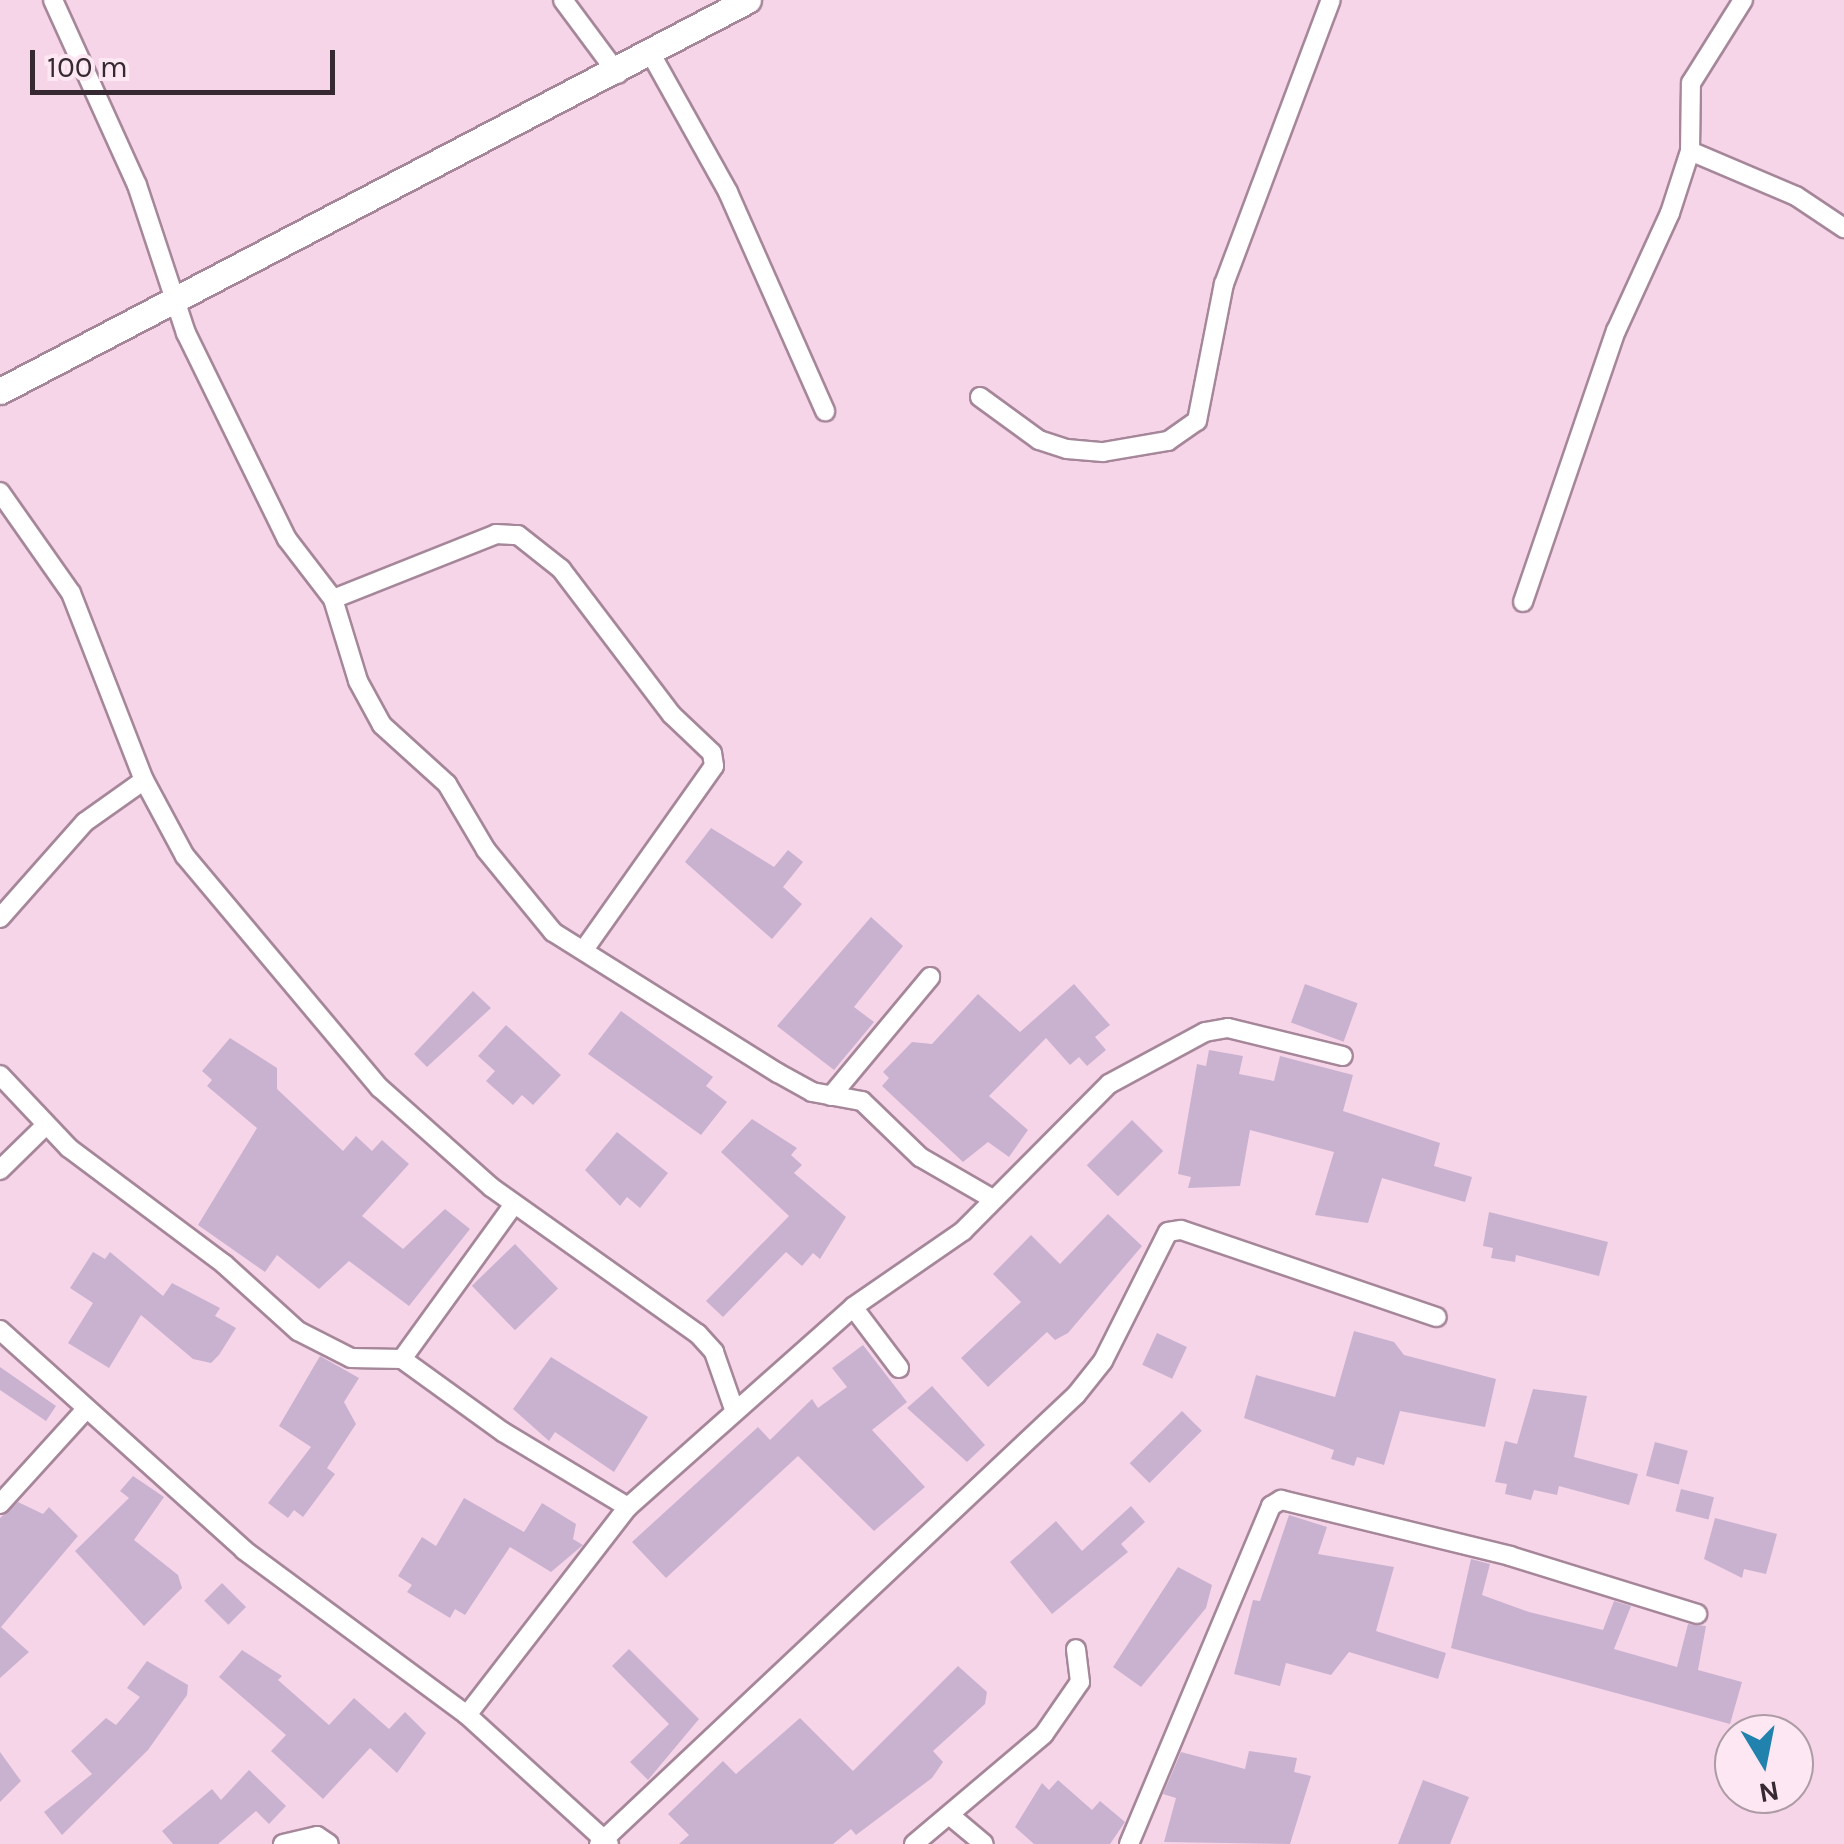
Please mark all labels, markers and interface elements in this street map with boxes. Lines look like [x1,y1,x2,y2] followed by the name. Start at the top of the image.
[35,30,340,92] scale bar
[47,49,128,85] text: 100 m
[1714,1714,1814,1814] north arrow
[1756,1774,1782,1810] text: N

